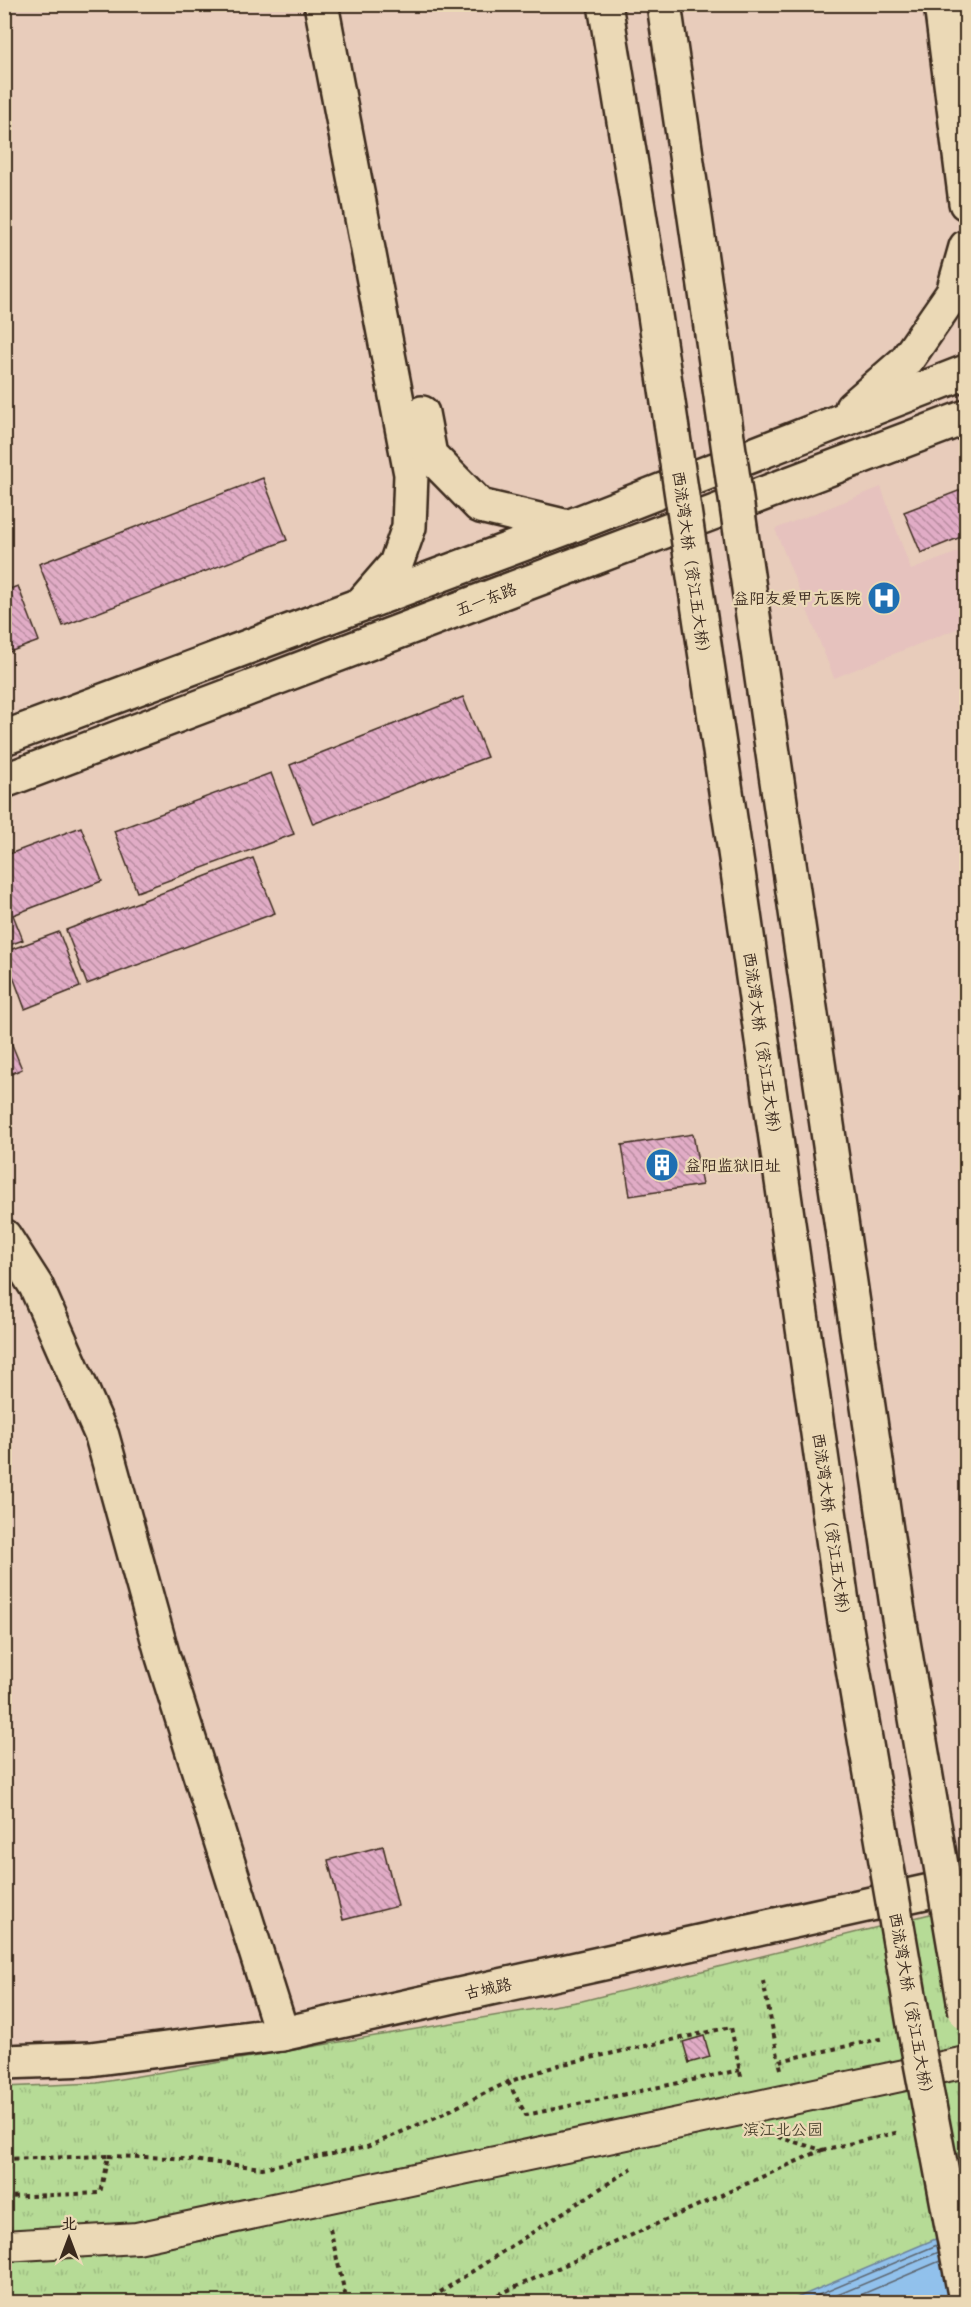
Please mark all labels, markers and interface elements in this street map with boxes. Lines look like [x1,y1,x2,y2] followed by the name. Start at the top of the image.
[668,469,716,663] street label: 西流湾大桥（资江五大桥）
[452,577,520,621] street label: 五一东路
[866,580,902,616] hospital icon: 益阳友爱甲亢医院
[733,587,861,609] place label: 益阳友爱甲亢医院
[739,950,787,1144] street label: 西流湾大桥（资江五大桥）
[644,1147,680,1183] building icon: 益阳监狱旧址
[685,1154,781,1176] place label: 益阳监狱旧址
[808,1431,856,1625] street label: 西流湾大桥（资江五大桥）
[884,1911,940,2103] street label: 西流湾大桥（资江五大桥）
[462,1972,514,2004] street label: 古城路
[743,2118,823,2140] park label: 滨江北公园
[39,2208,99,2268] north arrow
[61,2212,77,2234] text: 北

